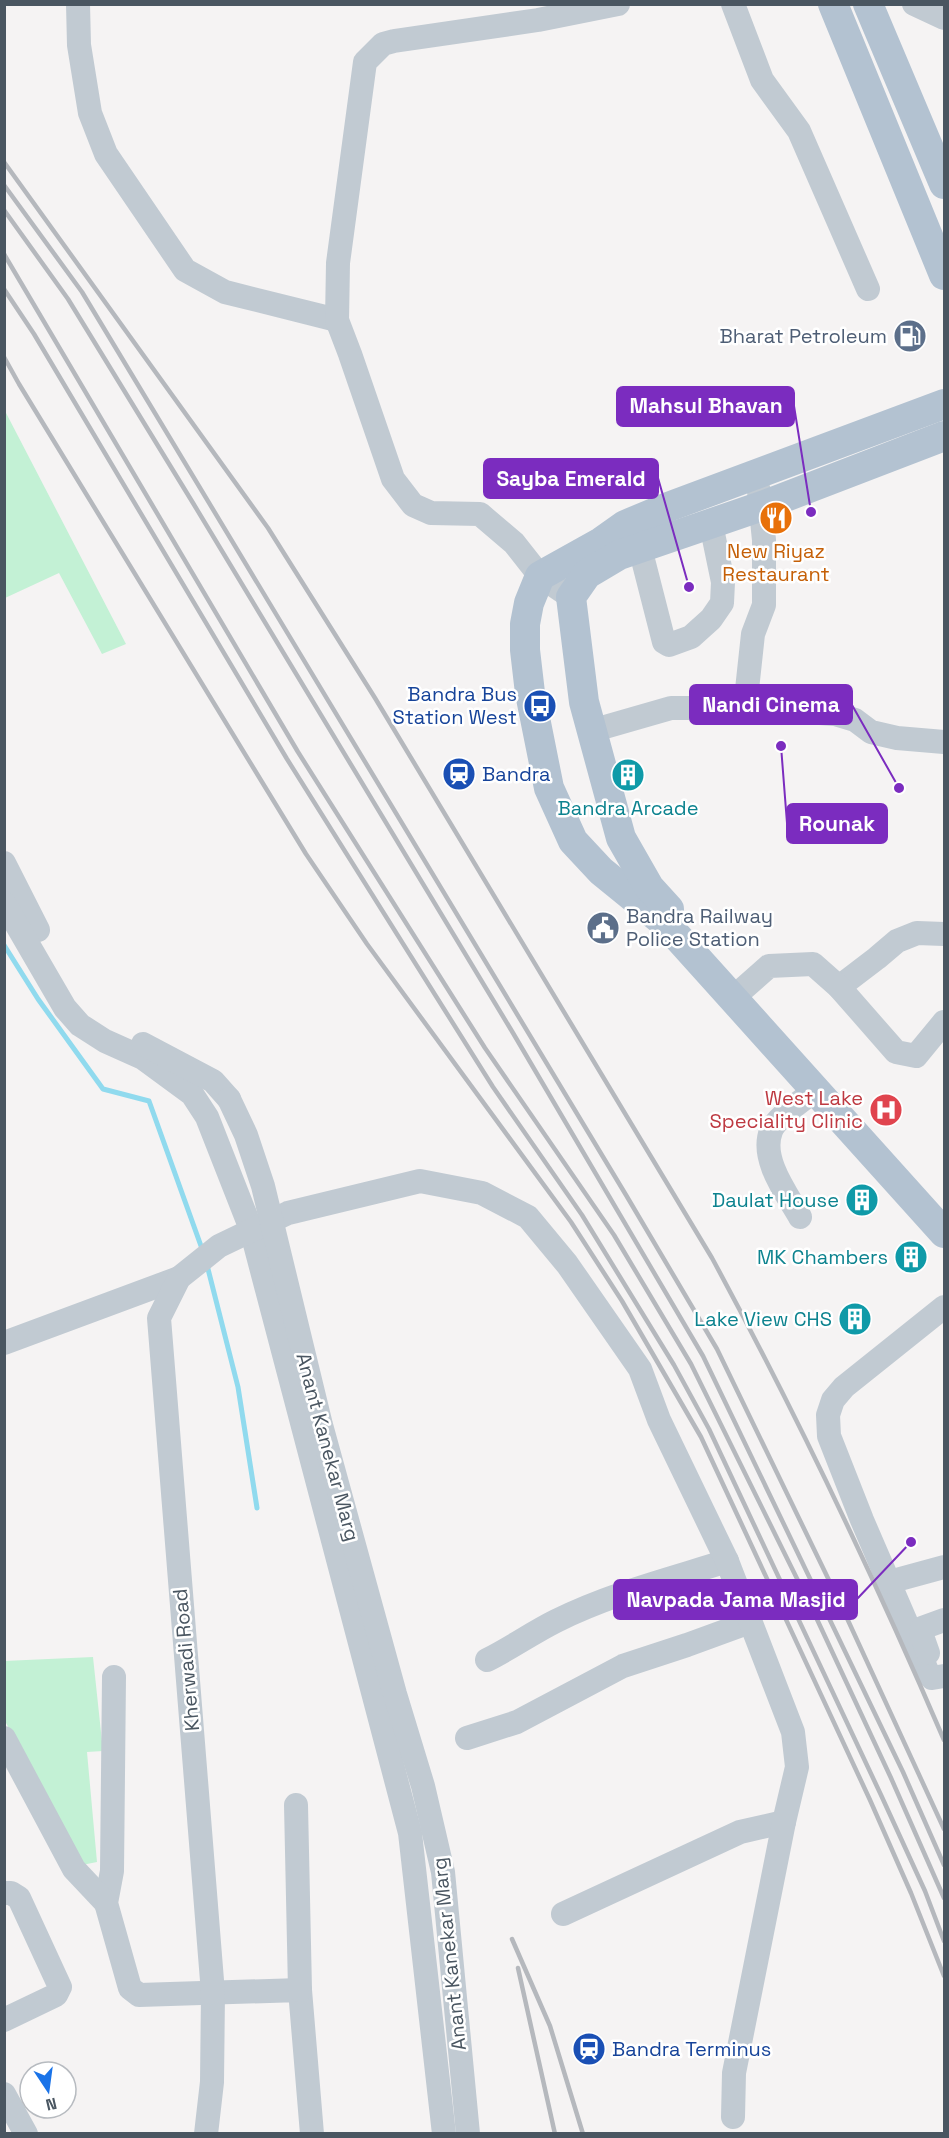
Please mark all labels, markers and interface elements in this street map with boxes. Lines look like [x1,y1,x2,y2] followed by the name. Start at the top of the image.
[892,318,928,354] fuel station icon: Bharat Petroleum
[720,323,887,349] place label: Bharat Petroleum
[617,387,794,426] callout: Mahsul Bhavan
[629,392,783,419] text: Mahsul Bhavan
[484,459,658,498] callout: Sayba Emerald
[496,465,646,492] text: Sayba Emerald
[758,500,794,536] restaurant icon: New Riyaz Restaurant
[722,538,830,587] place label: New Riyaz Restaurant
[392,681,517,730] place label: Bandra Bus Station West
[690,685,852,724] callout: Nandi Cinema
[522,688,558,724] bus stop icon: Bandra Bus Station West
[702,691,840,718] text: Nandi Cinema
[441,756,477,792] station icon: Bandra
[610,757,646,793] building icon: Bandra Arcade
[482,761,551,787] place label: Bandra
[557,795,699,821] place label: Bandra Arcade
[787,804,887,843] callout: Rounak
[799,810,875,837] text: Rounak
[626,903,773,952] place label: Bandra Railway Police Station
[585,910,621,946] public building icon: Bandra Railway Police Station
[710,1085,863,1134] place label: West Lake Speciality Clinic
[868,1092,904,1128] hospital icon: West Lake Speciality Clinic
[844,1182,880,1218] building icon: Daulat House
[712,1187,839,1213] place label: Daulat House
[893,1239,929,1275] building icon: MK Chambers
[757,1244,888,1270] place label: MK Chambers
[837,1301,873,1337] building icon: Lake View CHS
[694,1306,832,1332] place label: Lake View CHS
[290,1350,366,1544] street label: Anant Kanekar Marg
[614,1580,857,1619] callout: Navpada Jama Masjid
[626,1586,846,1613] text: Navpada Jama Masjid
[167,1588,205,1732] street label: Kherwadi Road
[426,1856,472,2052] street label: Anant Kanekar Marg
[571,2031,607,2067] station icon: Bandra Terminus
[612,2036,771,2062] place label: Bandra Terminus
[18,2060,78,2120] north arrow
[44,2093,59,2116] text: N

